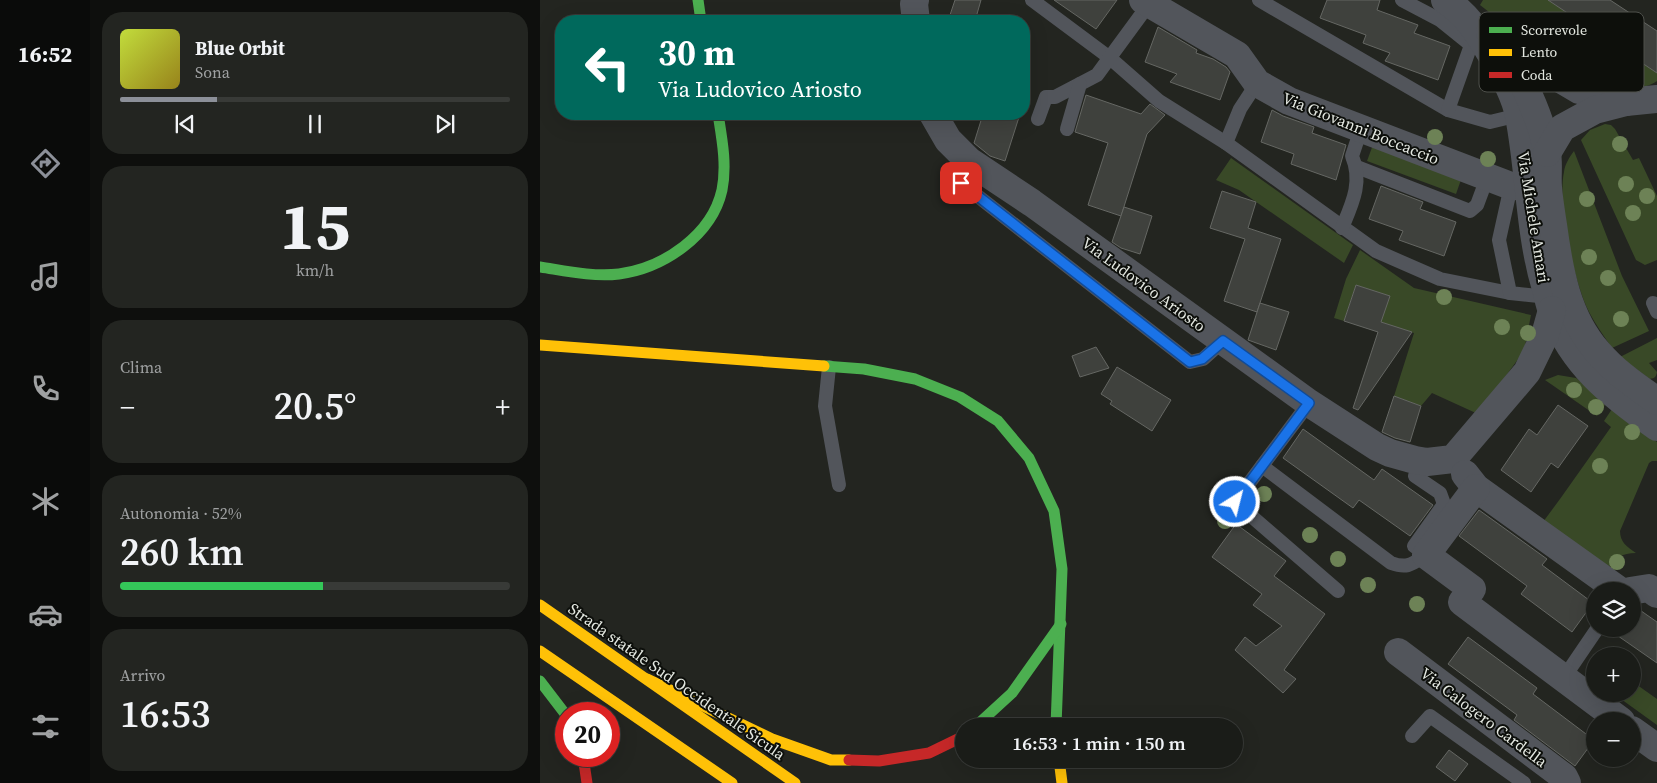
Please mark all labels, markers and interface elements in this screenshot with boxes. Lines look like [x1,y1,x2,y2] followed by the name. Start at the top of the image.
[1479,12,1644,92] legend
[1521,20,1587,40] text: Scorrevole
[658,29,735,77] text: 30 m
[195,35,285,61] text: Blue Orbit
[575,35,640,100] icon: left
[18,39,72,69] text: 16:52
[1521,42,1557,62] text: Lento
[195,61,230,83] text: Sona
[1521,65,1553,85] text: Coda
[658,74,862,104] text: Via Ludovico Ariosto
[1279,87,1443,170] street label: Via Giovanni Boccaccio
[171,110,199,138] icon: previous
[301,110,329,138] icon: pause
[431,110,459,138] icon: next
[28,146,63,181] icon: directions
[1513,150,1555,284] street label: Via Michele Amari
[940,162,982,204] pin
[947,169,975,197] icon: arrive
[280,182,350,271] text: 15
[1078,232,1211,337] street label: Via Ludovico Ariosto
[28,259,63,294] icon: music
[296,259,334,281] text: km/h
[120,356,162,378] text: Clima
[28,371,63,406] icon: phone
[273,380,357,432] text: 20.5°
[120,388,135,426] text: −
[495,388,510,426] text: +
[1208,475,1260,527] position arrow
[28,484,63,519] icon: climate
[120,502,242,524] text: Autonomia · 52%
[120,526,244,578] text: 260 km
[1586,582,1641,767] map controls
[1586,582,1641,637] button: layers
[28,597,63,632] icon: car
[564,597,791,765] street label: Strada statale Sud Occidentale Sicula
[1586,647,1641,702] button: +
[1416,662,1553,772] street label: Via Calogero Cardella
[120,664,165,686] text: Arrivo
[120,688,210,740] text: 16:53
[555,702,620,767] speed limit sign: 20
[28,709,63,744] icon: filters
[1586,712,1641,767] button: −
[1012,730,1186,756] text: 16:53 · 1 min · 150 m

